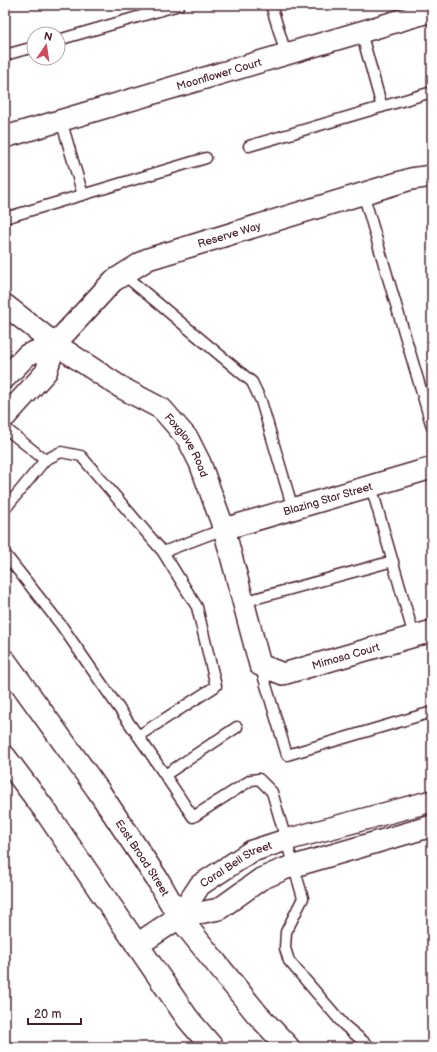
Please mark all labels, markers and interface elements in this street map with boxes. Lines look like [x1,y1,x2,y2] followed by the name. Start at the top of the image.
[26,26,66,66] north arrow
[43,29,54,44] text: N
[175,56,264,93] street label: Moonflower Court
[196,219,262,251] street label: Reserve Way
[162,411,211,479] street label: Foxglove Road
[282,480,374,518] street label: Blazing Star Street
[310,640,382,672] street label: Mimosa Court
[112,817,172,899] street label: East Broad Street
[198,839,274,890] street label: Coral Bell Street
[28,1000,81,1026] scale bar
[34,1007,61,1022] text: 20 m

